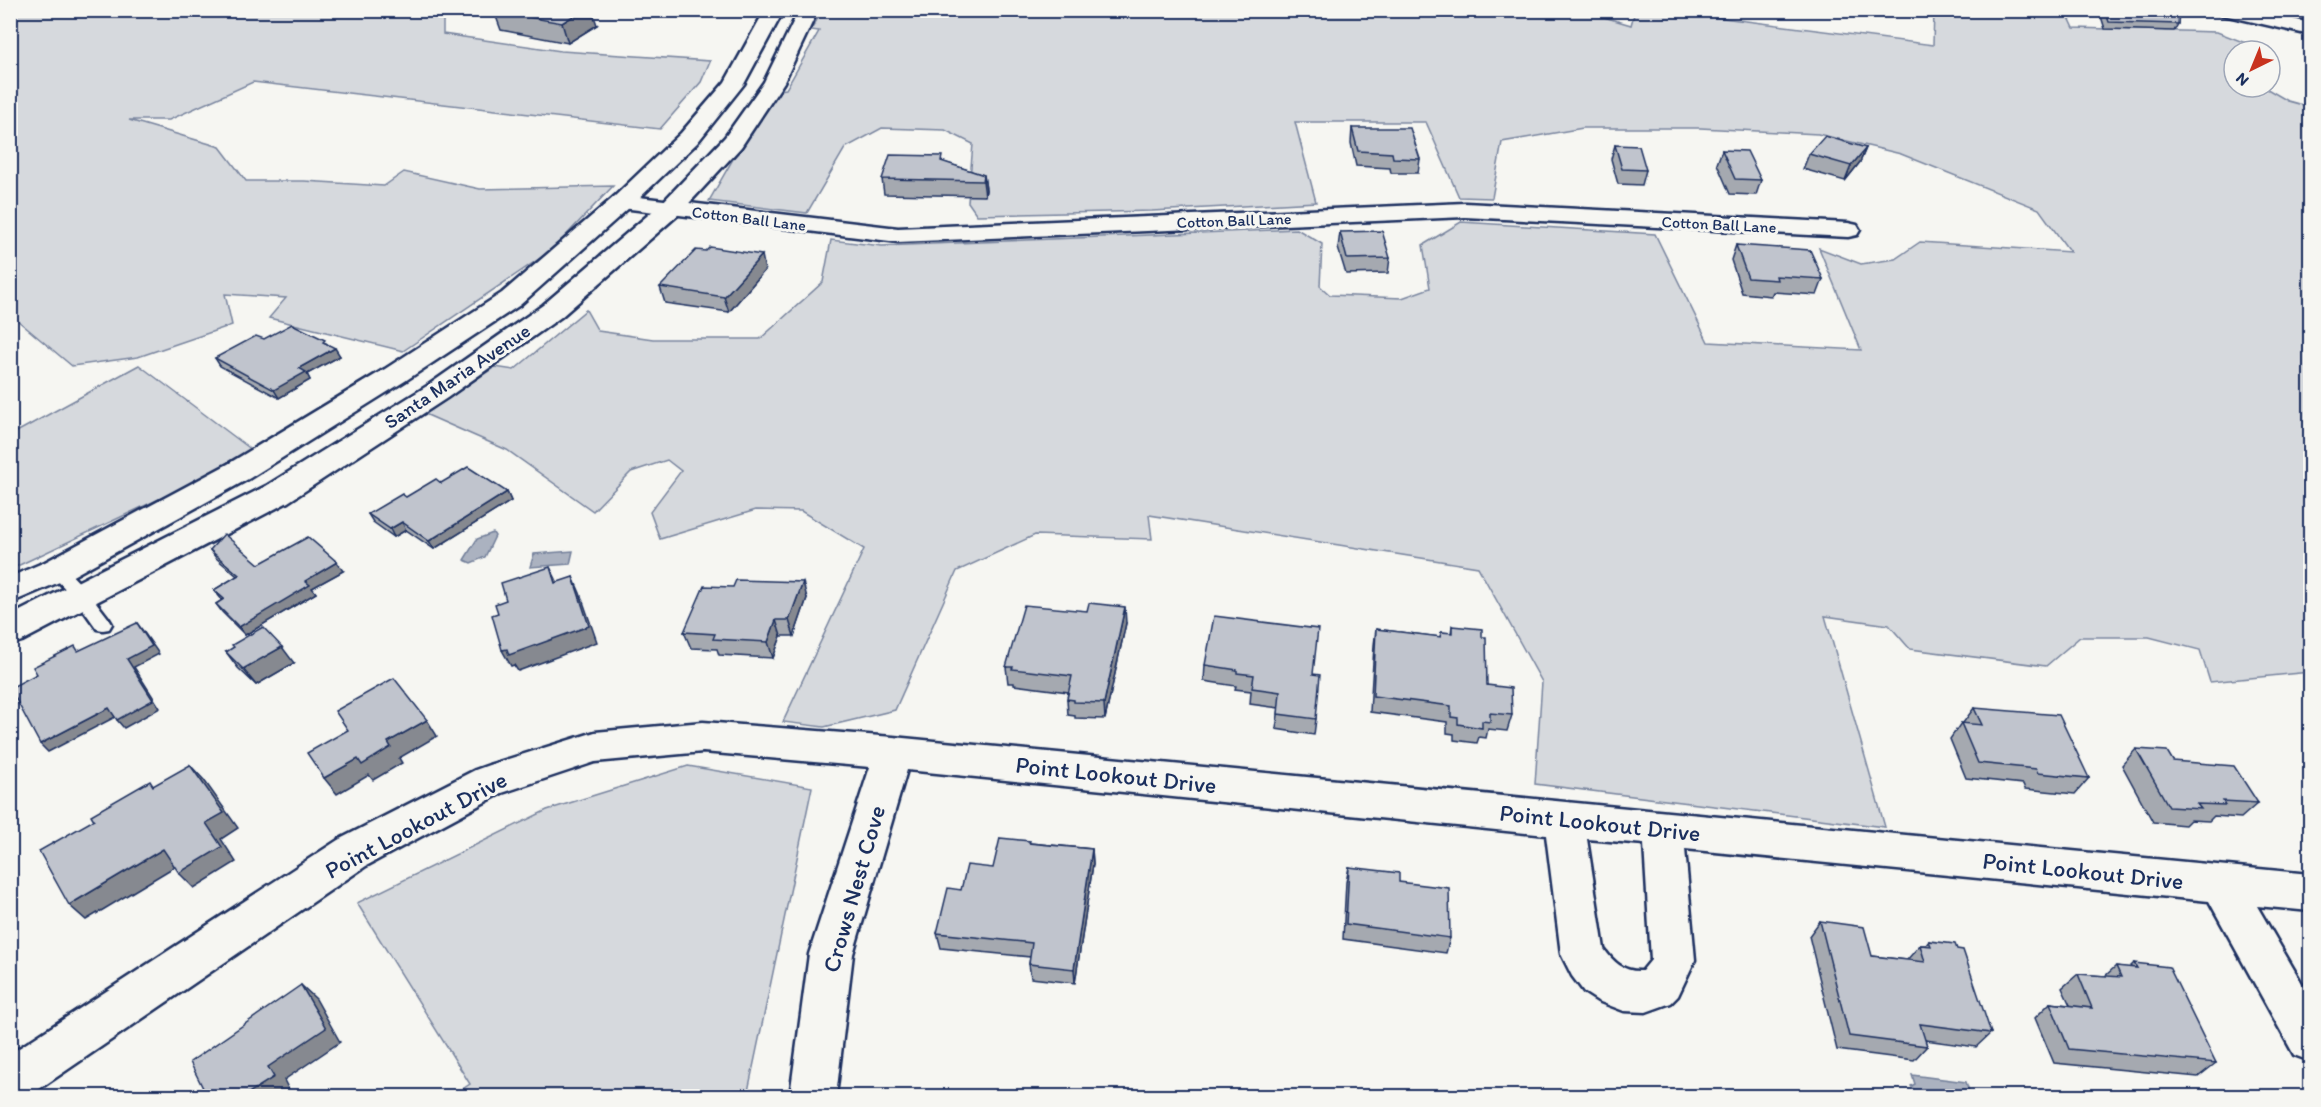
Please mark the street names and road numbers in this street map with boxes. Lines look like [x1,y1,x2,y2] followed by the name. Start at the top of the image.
[691,202,807,235] street label: Cotton Ball Lane
[1176,209,1292,232] street label: Cotton Ball Lane
[1661,212,1777,237] street label: Cotton Ball Lane
[379,318,535,434] street label: Santa Maria Avenue
[1014,750,1218,799] street label: Point Lookout Drive
[320,764,512,885] street label: Point Lookout Drive
[1498,798,1702,847] street label: Point Lookout Drive
[816,802,891,976] street label: Crows Nest Cove
[1981,846,2185,895] street label: Point Lookout Drive

